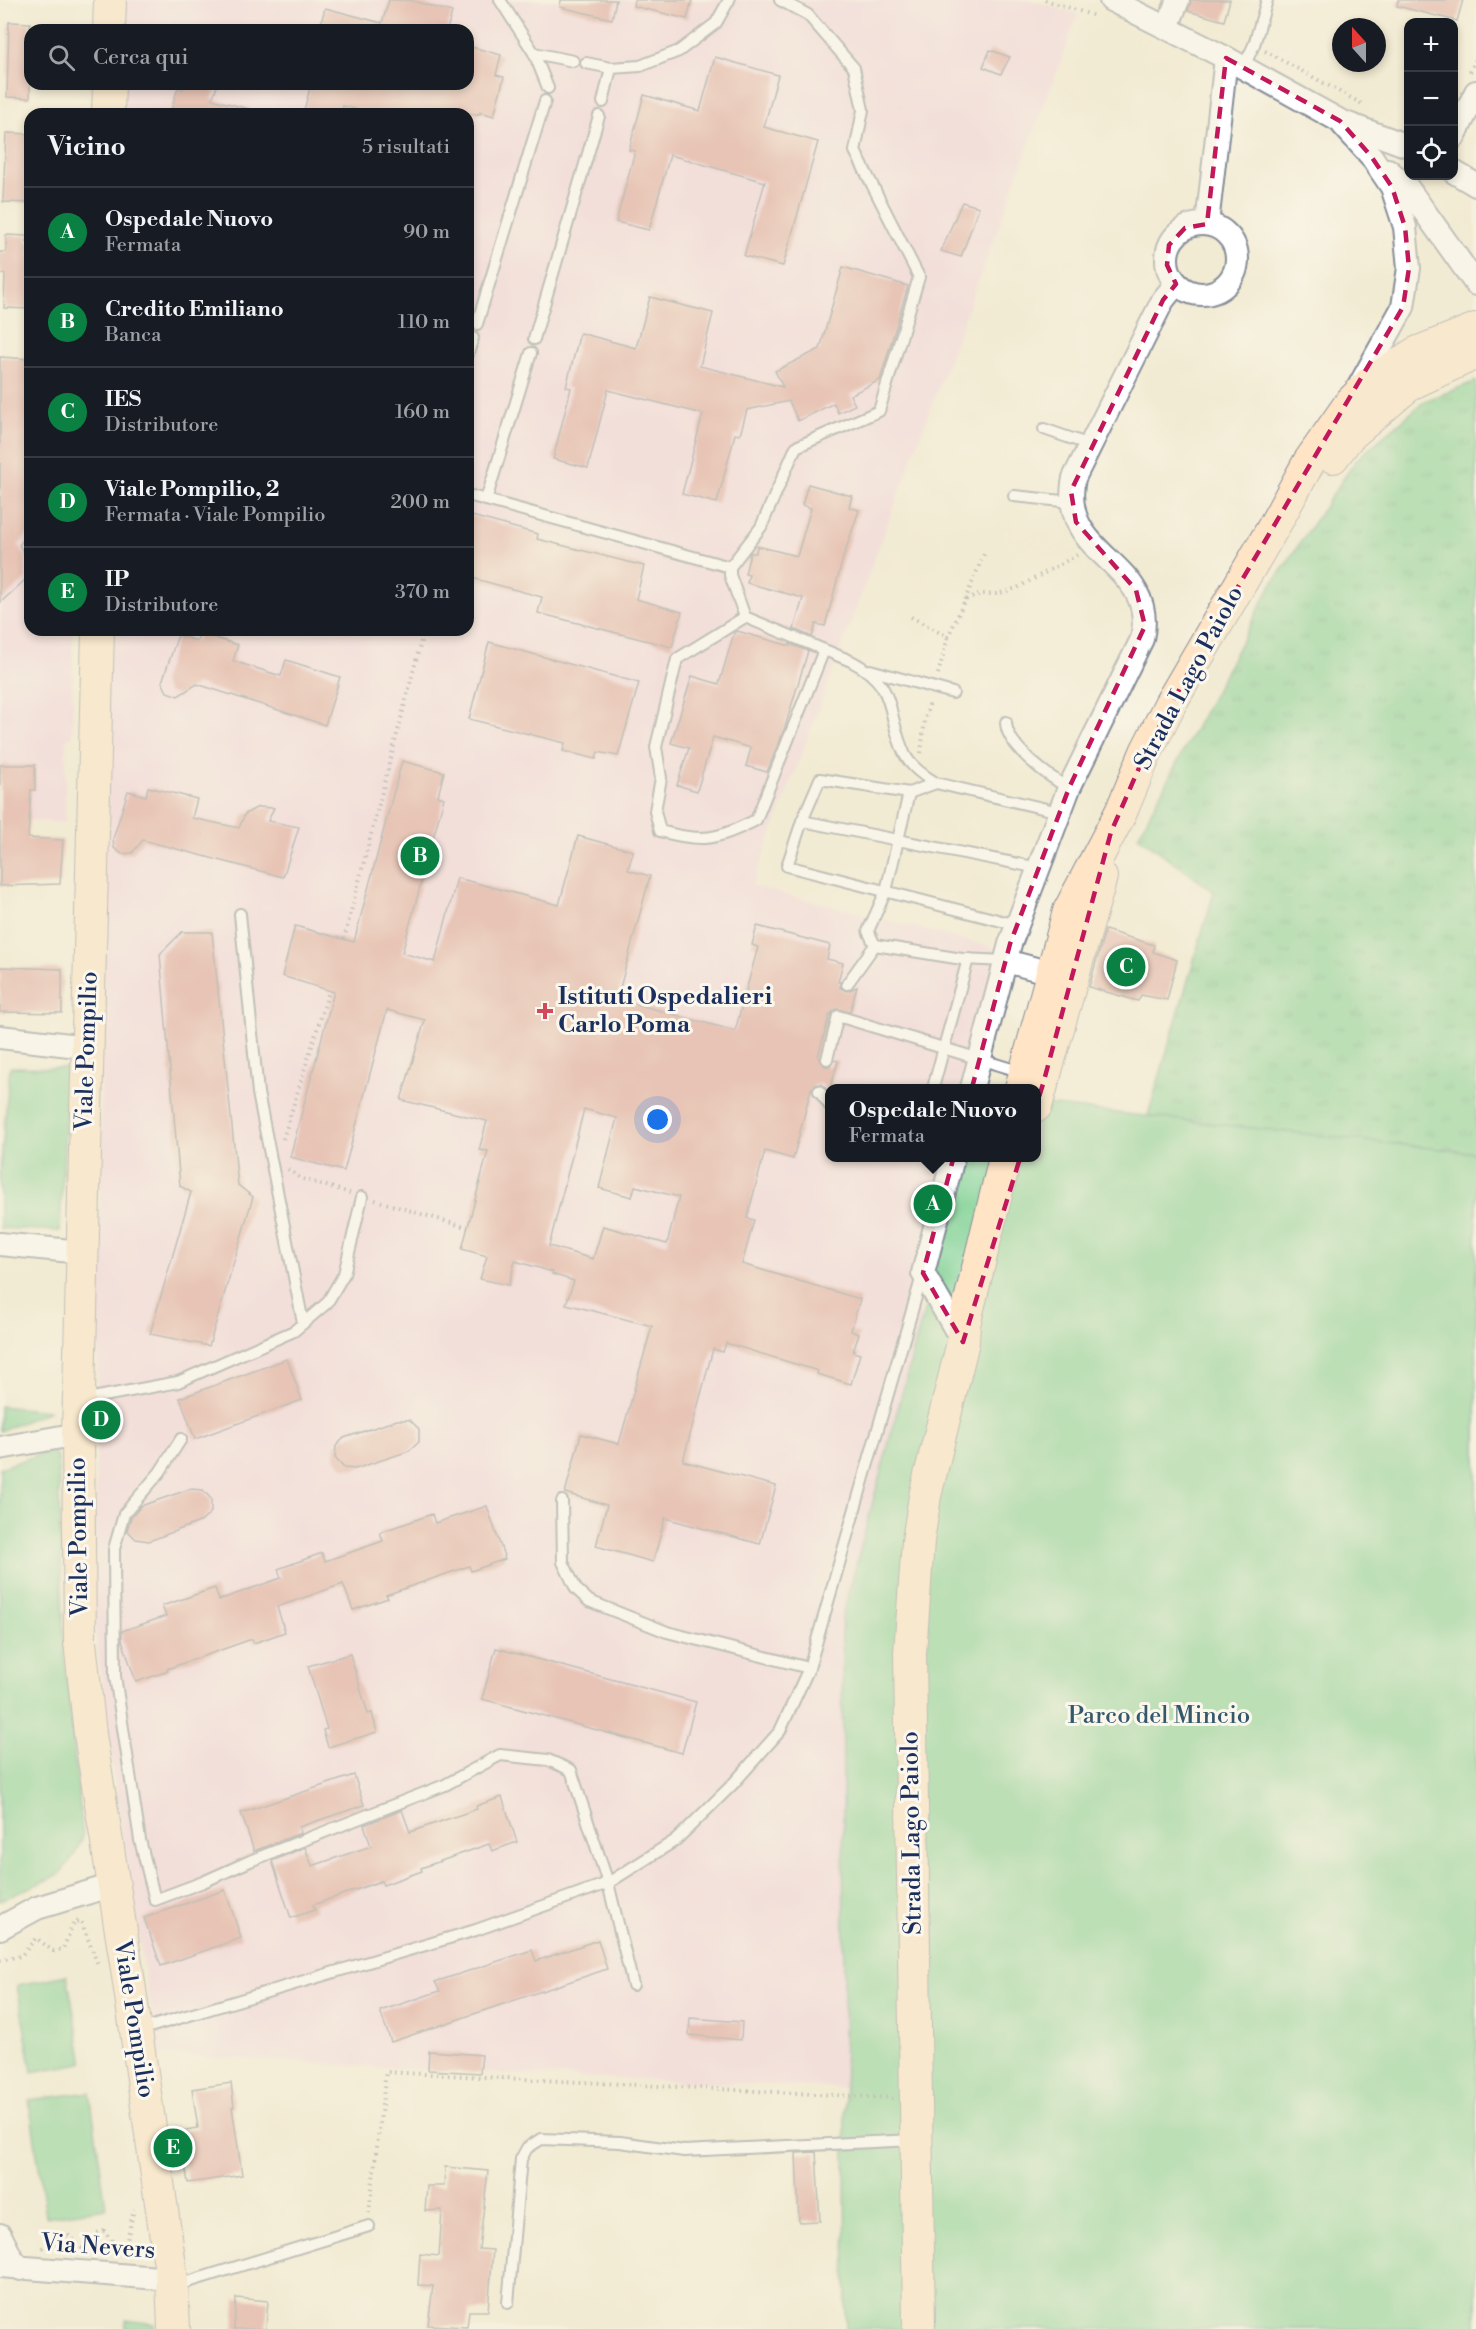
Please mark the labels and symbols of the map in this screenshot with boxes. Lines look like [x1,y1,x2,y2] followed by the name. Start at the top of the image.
[1332,18,1386,72] north arrow
[1128,581,1250,775] street label: Strada Lago Paiolo
[400,834,440,878] pin: B
[1106,944,1146,990] pin: C
[69,971,105,1132] street label: Viale Pompilio
[558,982,772,1040] place label: Istituti Ospedalieri Carlo Poma
[536,1002,554,1020] marker: Istituti Ospedalieri Carlo Poma
[643,1105,672,1134] your location
[914,1182,952,1226] pin: A
[82,1398,120,1442] pin: D
[63,1457,95,1618] street label: Viale Pompilio
[1068,1701,1250,1731] park label: Parco del Mincio
[895,1731,929,1935] street label: Strada Lago Paiolo
[107,1937,161,2100] street label: Viale Pompilio
[154,2126,192,2170] pin: E
[39,2228,156,2266] street label: Via Nevers

